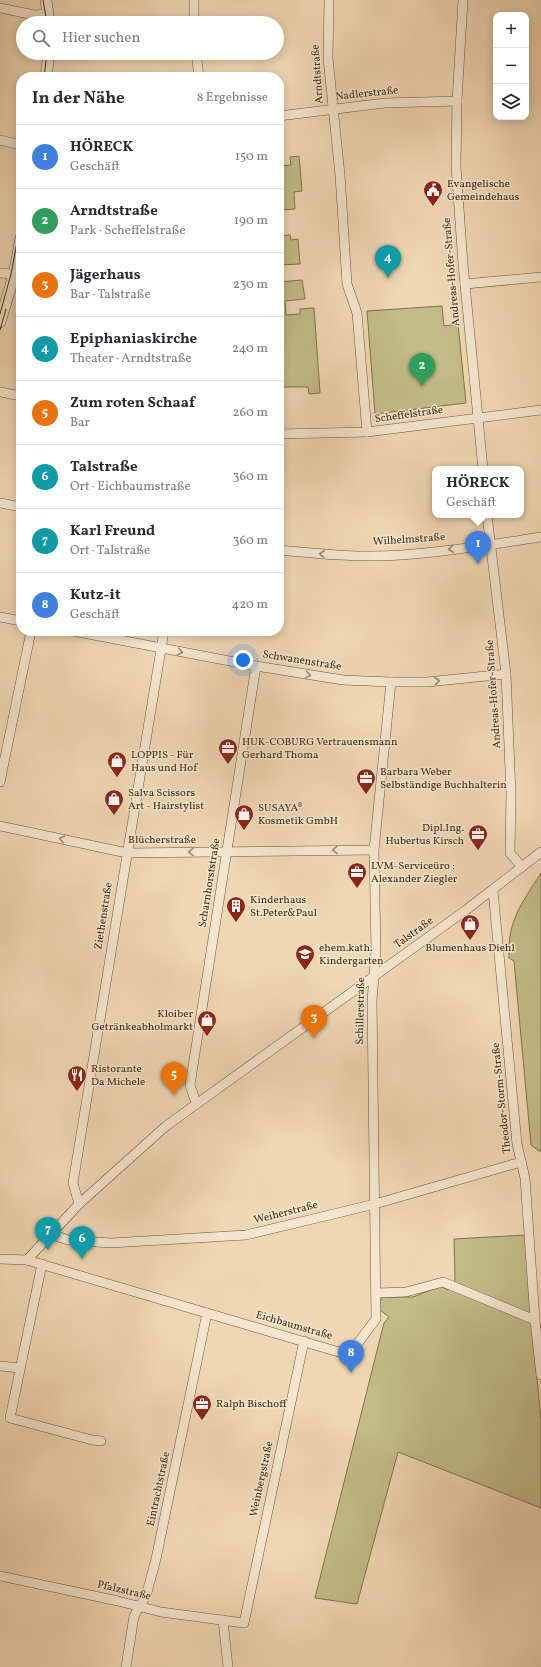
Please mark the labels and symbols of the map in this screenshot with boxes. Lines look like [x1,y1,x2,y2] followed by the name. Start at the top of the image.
[308,44,328,104] street label: Arndtstraße
[335,83,399,105] street label: Nadlerstraße
[447,177,520,205] place label: Evangelische Gemeindehaus
[422,179,444,207] public building icon: Evangelische Gemeindehaus
[440,217,464,327] street label: Andreas-Hofer-Straße
[375,245,401,278] pin: 4
[409,353,435,386] pin: 2
[374,403,444,427] street label: Scheffelstraße
[372,530,446,550] street label: Wilhelmstraße
[465,531,491,564] pin: 1
[448,544,454,553] one-way arrow
[319,549,325,558] one-way arrow
[483,639,505,749] street label: Andreas-Hofer-Straße
[177,647,183,655] one-way arrow
[262,647,342,675] street label: Schwanenstraße
[233,650,253,670] your location
[304,670,311,679] one-way arrow
[434,676,440,685] one-way arrow
[242,735,398,763] place label: HUK-COBURG Vertrauensmann Gerhard Thoma
[217,737,239,765] office icon: HUK-COBURG Vertrauensmann Gerhard Thoma
[131,748,198,776] place label: LOPPIS - Für Haus und Hof
[106,750,128,778] shop icon: LOPPIS - Für Haus und Hof
[380,765,507,793] place label: Barbara Weber Selbständige Buchhalterin
[355,767,377,795] office icon: Barbara Weber Selbständige Buchhalterin
[128,786,204,814] place label: Salva Scissors Art - Hairstylist
[103,788,125,816] shop icon: Salva Scissors Art - Hairstylist
[258,801,338,829] place label: SUSAYA® Kosmetik GmbH
[233,803,255,831] shop icon: SUSAYA® Kosmetik GmbH
[385,821,464,849] place label: Dipl.Ing. Hubertus Kirsch
[467,823,489,851] office icon: Dipl.Ing. Hubertus Kirsch
[128,833,196,848] street label: Blücherstraße
[59,836,65,844] one-way arrow
[196,837,224,929] street label: Scharnhorststraße
[332,846,338,854] one-way arrow
[188,848,194,856] one-way arrow
[371,859,458,887] place label: LVM-Serviceüro : Alexander Ziegler
[346,861,368,889] office icon: LVM-Serviceüro : Alexander Ziegler
[91,881,117,951] street label: Ziethenstraße
[250,893,317,921] place label: Kinderhaus St.Peter&Paul
[225,895,247,923] building icon: Kinderhaus St.Peter&Paul
[459,913,481,941] shop icon: Blumenhaus Diehl
[391,914,437,952] street label: Talstraße
[319,941,384,969] place label: ehem.kath. Kindergarten
[425,941,515,956] place label: Blumenhaus Diehl
[294,943,316,971] school or university icon: ehem.kath. Kindergarten
[353,977,369,1045] street label: Schillerstraße
[301,1005,327,1038] pin: 3
[92,1007,193,1035] place label: Kloiber Getränkeabholmarkt
[196,1009,218,1037] shop icon: Kloiber Getränkeabholmarkt
[489,1042,515,1154] street label: Theodor-Storm-Straße
[91,1062,145,1090] place label: Ristorante Da Michele
[161,1062,187,1095] pin: 5
[66,1064,88,1092] restaurant icon: Ristorante Da Michele
[252,1198,320,1228] street label: Weiherstraße
[35,1217,61,1250] pin: 7
[69,1226,95,1259] pin: 6
[254,1308,334,1344] street label: Eichbaumstraße
[338,1340,364,1373] pin: 8
[191,1393,213,1421] office icon: Ralph Bischoff
[216,1397,288,1412] place label: Ralph Bischoff
[247,1440,277,1518] street label: Weinbergstraße
[144,1450,174,1528] street label: Eintrachtstraße
[96,1578,152,1604] street label: Pfalzstraße

